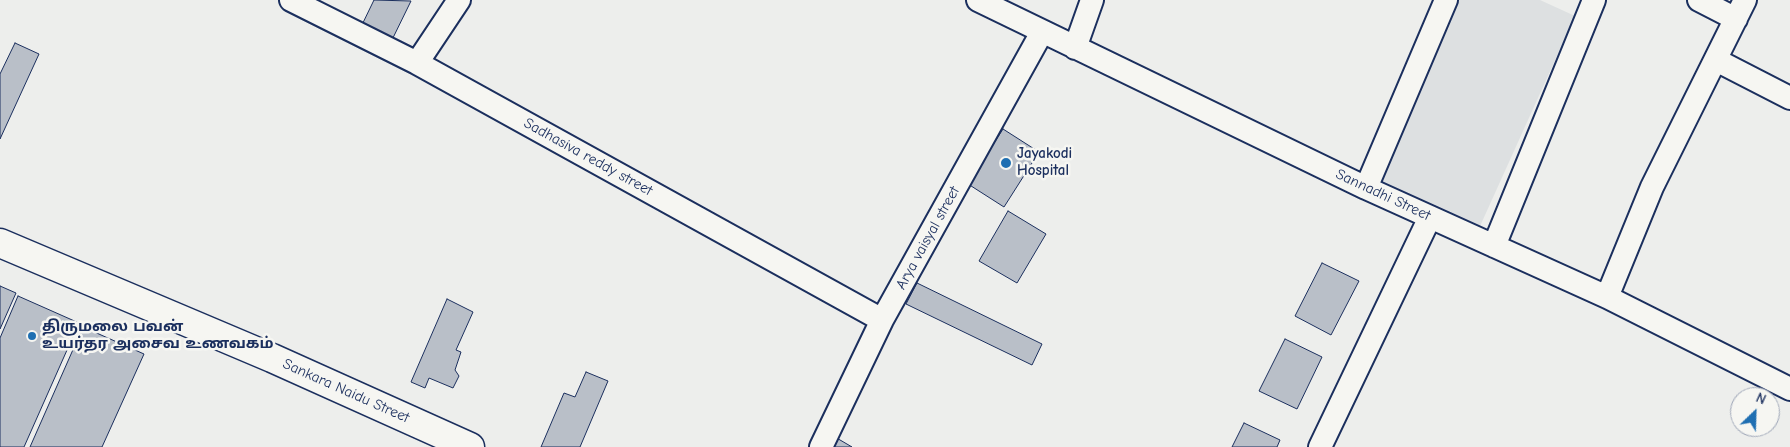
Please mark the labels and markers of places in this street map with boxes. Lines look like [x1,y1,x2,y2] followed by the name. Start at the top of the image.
[1017,145,1072,180] place label: Jayakodi Hospital
[999,156,1013,170] marker: Jayakodi Hospital
[42,318,274,353] place label: திருமலை பவன் உயர்தர அசைவ உணவகம்
[26,330,38,342] marker: திருமலை பவன் உயர்தர அசைவ உணவகம்

